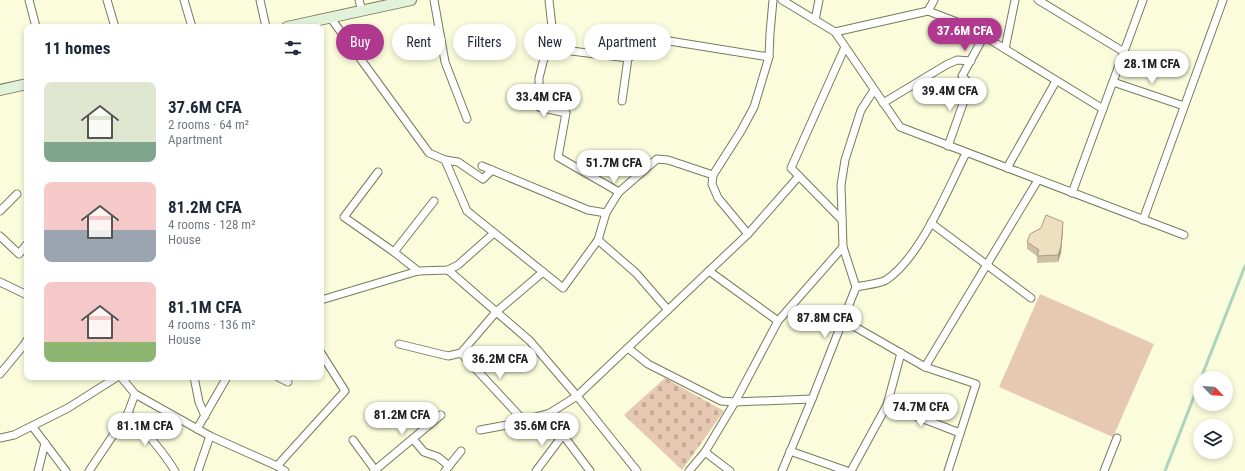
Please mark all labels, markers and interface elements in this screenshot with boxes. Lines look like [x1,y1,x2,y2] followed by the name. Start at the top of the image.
[919,18,1011,52] pin: 37.6M CFA
[937,23,993,38] text: 37.6M CFA
[336,24,384,60] chip: Buy
[392,24,445,60] chip: Rent
[453,24,516,60] chip: Filters
[524,24,576,60] chip: New
[584,24,671,60] chip: Apartment
[282,37,304,59] icon: filters
[44,38,110,58] text: 11 homes
[1106,51,1198,85] pin: 28.1M CFA
[1124,56,1180,71] text: 28.1M CFA
[904,78,996,112] pin: 39.4M CFA
[922,83,978,98] text: 39.4M CFA
[498,84,590,118] pin: 33.4M CFA
[516,89,572,104] text: 33.4M CFA
[168,97,242,117] text: 37.6M CFA
[76,98,124,146] icon: home
[168,117,249,132] text: 2 rooms · 64 m²
[168,132,222,147] text: Apartment
[568,150,660,184] pin: 51.7M CFA
[586,155,642,170] text: 51.7M CFA
[168,197,242,217] text: 81.2M CFA
[76,198,124,246] icon: home
[168,217,255,232] text: 4 rooms · 128 m²
[168,232,201,247] text: House
[168,297,242,317] text: 81.1M CFA
[76,298,124,346] icon: home
[779,305,871,339] pin: 87.8M CFA
[797,310,853,325] text: 87.8M CFA
[168,317,255,332] text: 4 rooms · 136 m²
[168,332,201,347] text: House
[454,346,546,380] pin: 36.2M CFA
[472,351,528,366] text: 36.2M CFA
[1193,371,1233,411] north arrow
[1193,371,1233,459] map controls
[875,394,967,428] pin: 74.7M CFA
[893,399,949,414] text: 74.7M CFA
[356,402,448,436] pin: 81.2M CFA
[374,407,430,422] text: 81.2M CFA
[99,413,191,447] pin: 81.1M CFA
[496,413,588,447] pin: 35.6M CFA
[117,418,173,433] text: 81.1M CFA
[514,418,570,433] text: 35.6M CFA
[1193,419,1233,459] button: layers

